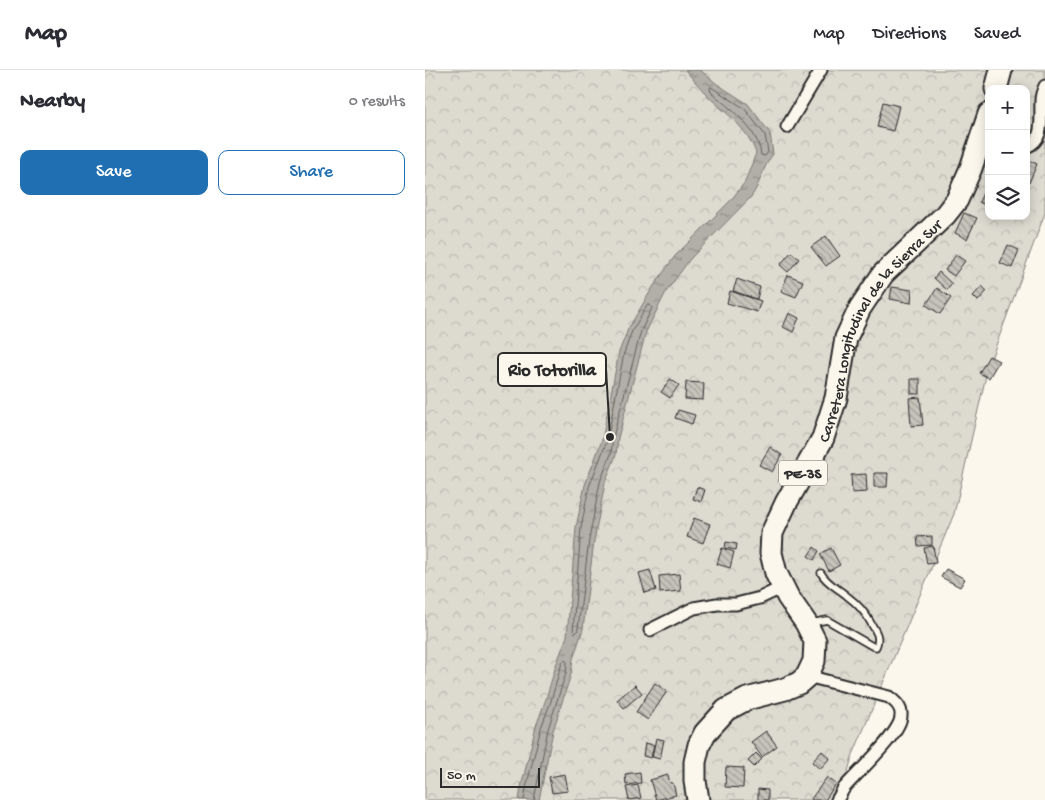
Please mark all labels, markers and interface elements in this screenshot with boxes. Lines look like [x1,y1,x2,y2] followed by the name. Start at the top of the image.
[25,20,67,49] text: Map
[813,24,845,45] text: Map
[873,24,946,45] text: Directions
[974,24,1020,45] text: Saved
[985,85,1030,220] map controls
[985,85,1030,130] button: +
[20,90,85,115] text: Nearby
[349,93,405,112] text: 0 results
[985,130,1030,175] button: −
[20,150,208,195] button: Save
[218,150,405,195] button: Share
[985,175,1030,220] button: layers
[816,216,948,445] street label: Carretera Longitudinal de la Sierra Sur
[498,353,606,386] callout: Rio Totorilla
[507,361,597,382] text: Rio Totorilla
[779,460,827,486] road number: PE-3S
[440,765,540,788] scale bar
[447,768,476,785] text: 50 m

